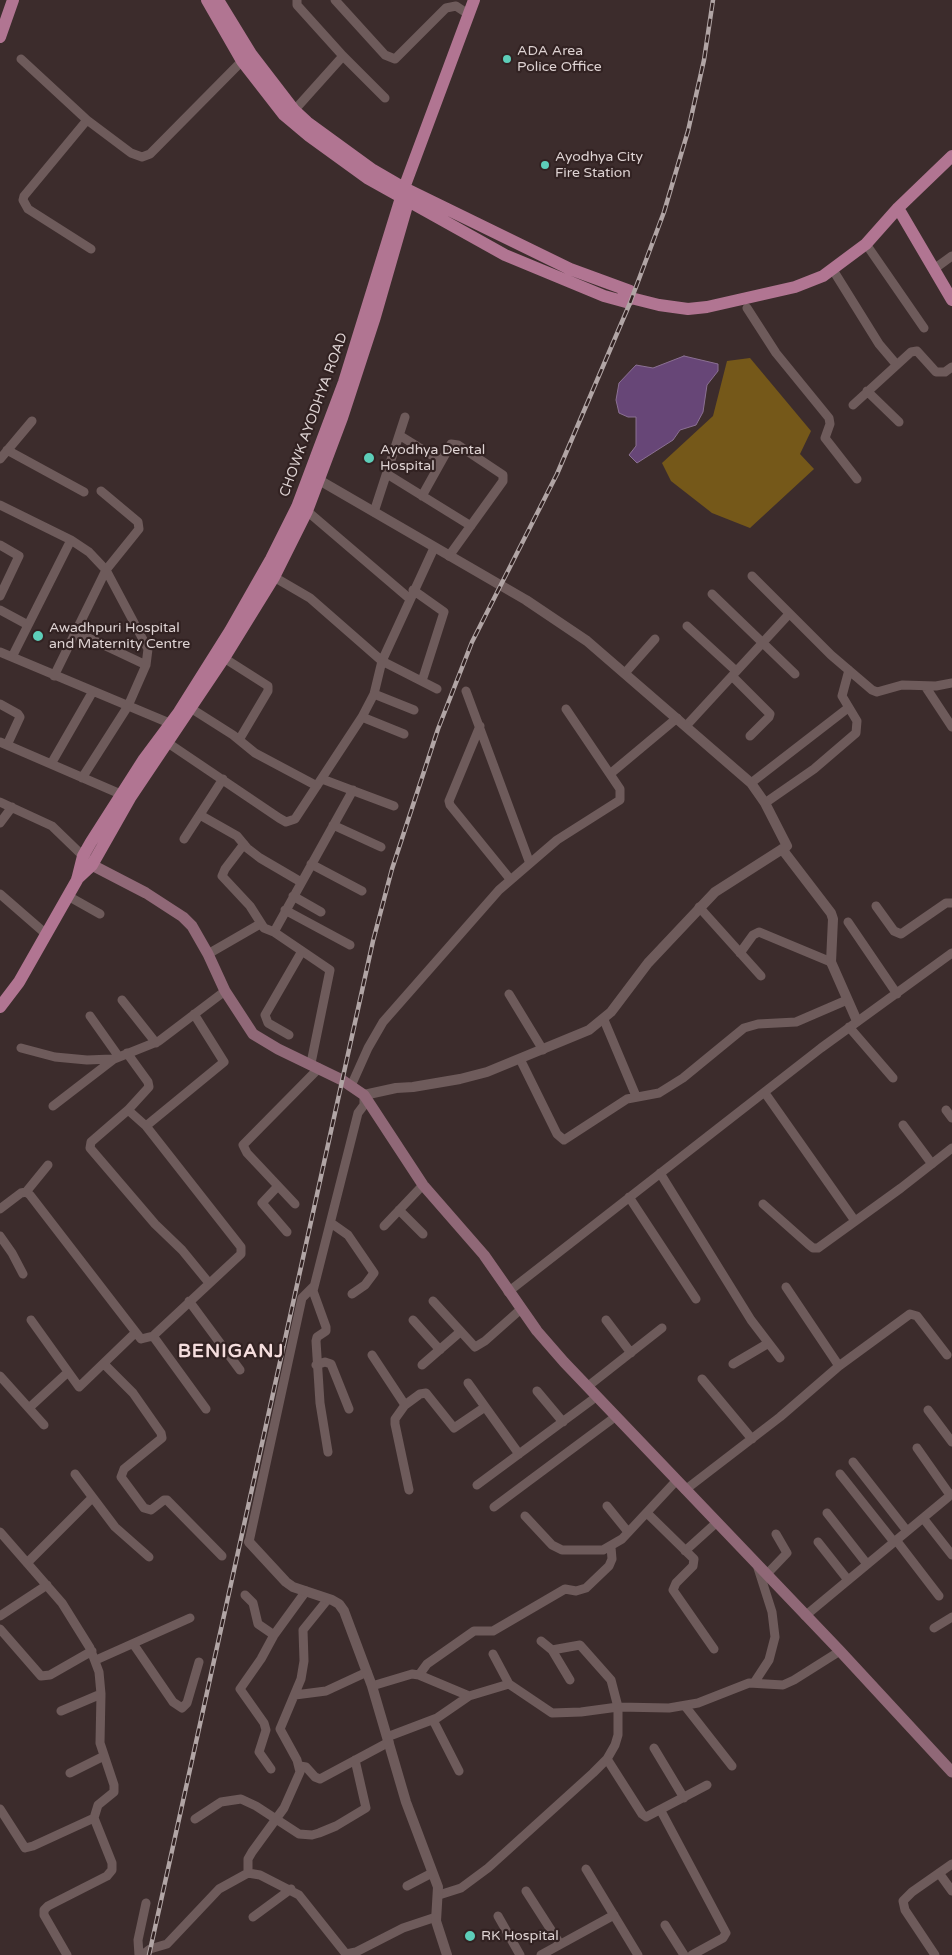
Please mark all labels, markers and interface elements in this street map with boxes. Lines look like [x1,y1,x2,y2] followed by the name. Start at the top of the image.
[517,43,602,75] place label: ADA Area Police Office
[501,53,513,65] marker: ADA Area Police Office
[555,149,643,182] place label: Ayodhya City Fire Station
[539,159,551,171] marker: Ayodhya City Fire Station
[276,331,352,499] street label: CHOWK AYODHYA ROAD
[380,442,485,474] place label: Ayodhya Dental Hospital
[362,451,376,465] marker: Ayodhya Dental Hospital
[49,620,190,652] place label: Awadhpuri Hospital and Maternity Centre
[31,629,45,643] marker: Awadhpuri Hospital and Maternity Centre
[177,1341,285,1363] district label: BENIGANJ
[481,1928,559,1944] place label: RK Hospital
[463,1929,477,1943] marker: RK Hospital

